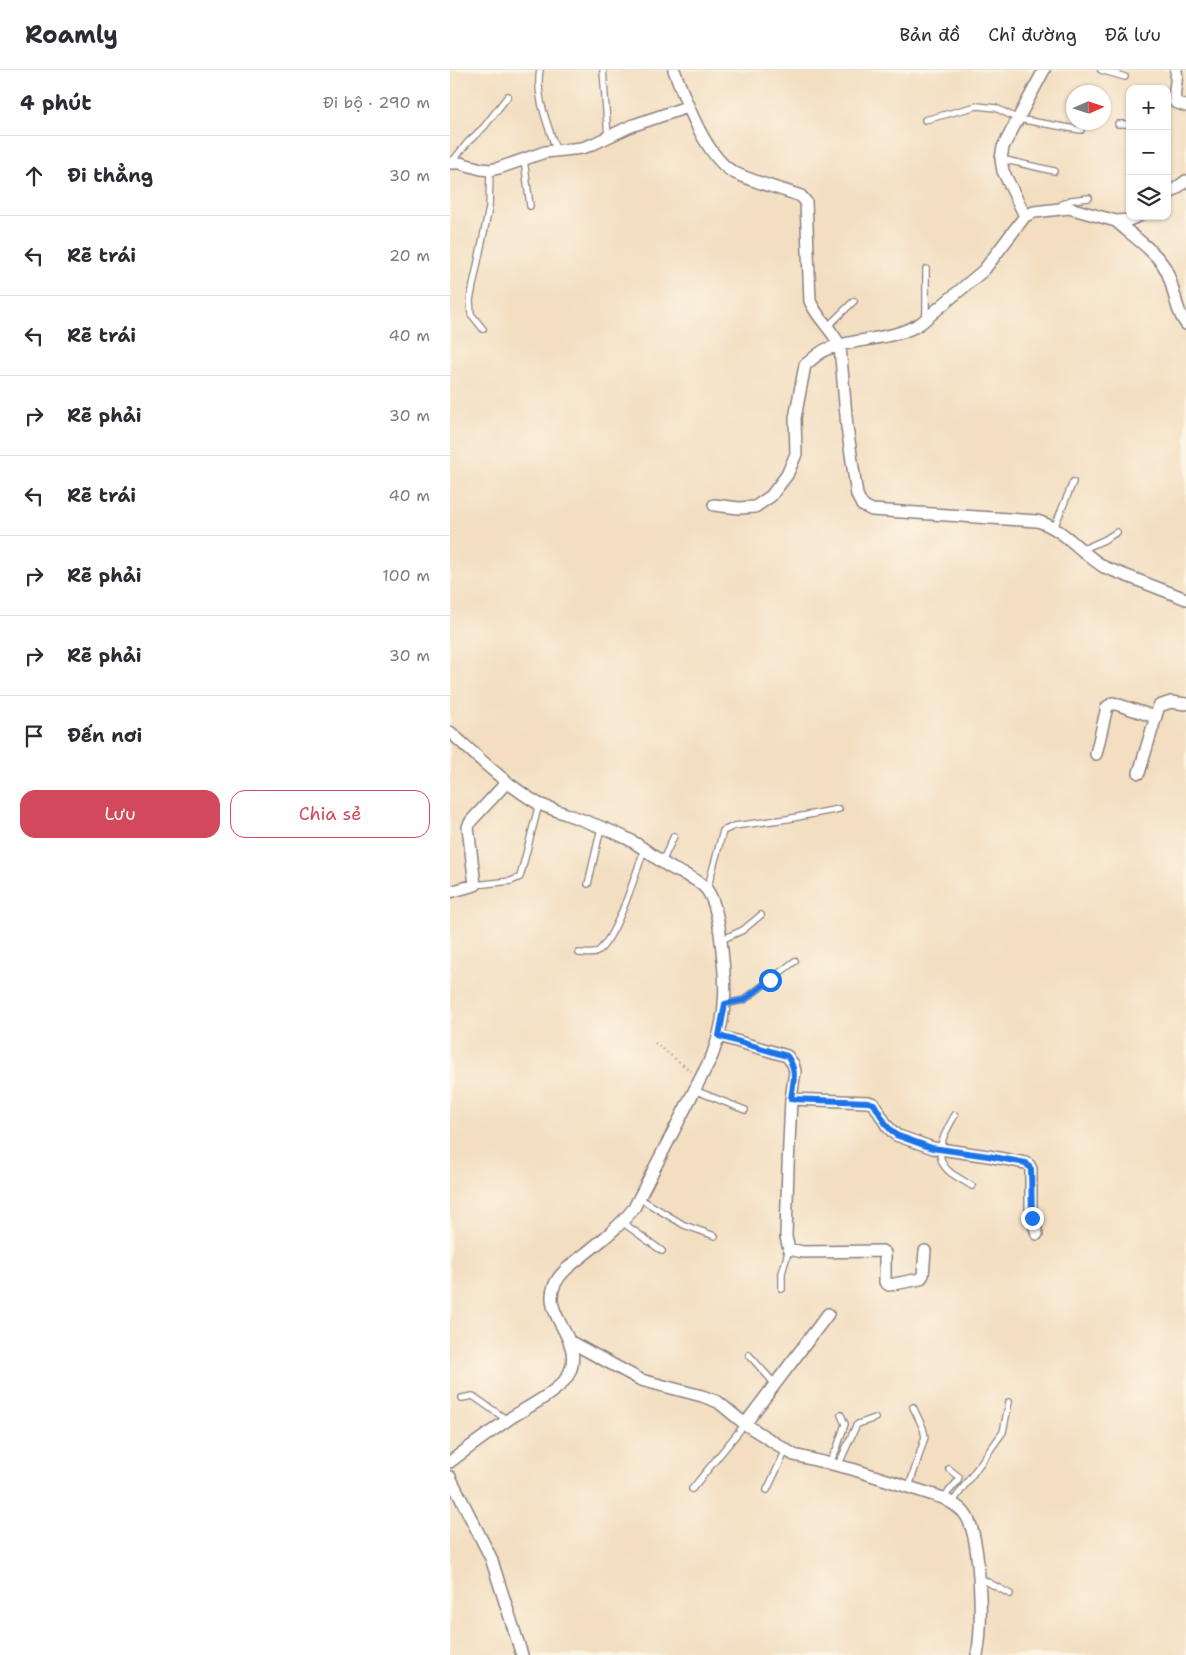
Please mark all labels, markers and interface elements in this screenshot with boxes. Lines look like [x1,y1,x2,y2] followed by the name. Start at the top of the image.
[25,19,118,51] text: Roamly
[899,23,960,47] text: Bản đồ
[988,23,1077,47] text: Chỉ đường
[1105,23,1161,47] text: Đã lưu
[1066,85,1111,130] north arrow
[1126,85,1171,220] map controls
[1126,85,1171,130] button: +
[20,89,92,117] text: 4 phút
[323,92,430,113] text: Đi bộ · 290 m
[1126,130,1171,175] button: −
[20,162,48,190] icon: ahead
[67,163,153,188] text: Đi thẳng
[389,165,430,186] text: 30 m
[1126,175,1171,220] button: layers
[20,242,48,270] icon: left
[67,243,136,268] text: Rẽ trái
[389,245,430,266] text: 20 m
[20,322,48,350] icon: left
[67,323,136,348] text: Rẽ trái
[388,325,430,346] text: 40 m
[20,402,48,430] icon: right
[67,403,142,428] text: Rẽ phải
[389,405,430,426] text: 30 m
[20,482,48,510] icon: left
[67,483,136,508] text: Rẽ trái
[388,485,430,506] text: 40 m
[20,562,48,590] icon: right
[67,563,142,588] text: Rẽ phải
[382,565,430,586] text: 100 m
[20,642,48,670] icon: right
[67,643,142,668] text: Rẽ phải
[389,645,430,666] text: 30 m
[20,722,48,750] icon: arrive
[67,723,142,748] text: Đến nơi
[20,790,220,838] button: Lưu
[230,790,430,838] button: Chia sẻ
[759,969,782,992] route start
[1021,1207,1044,1230] route end

